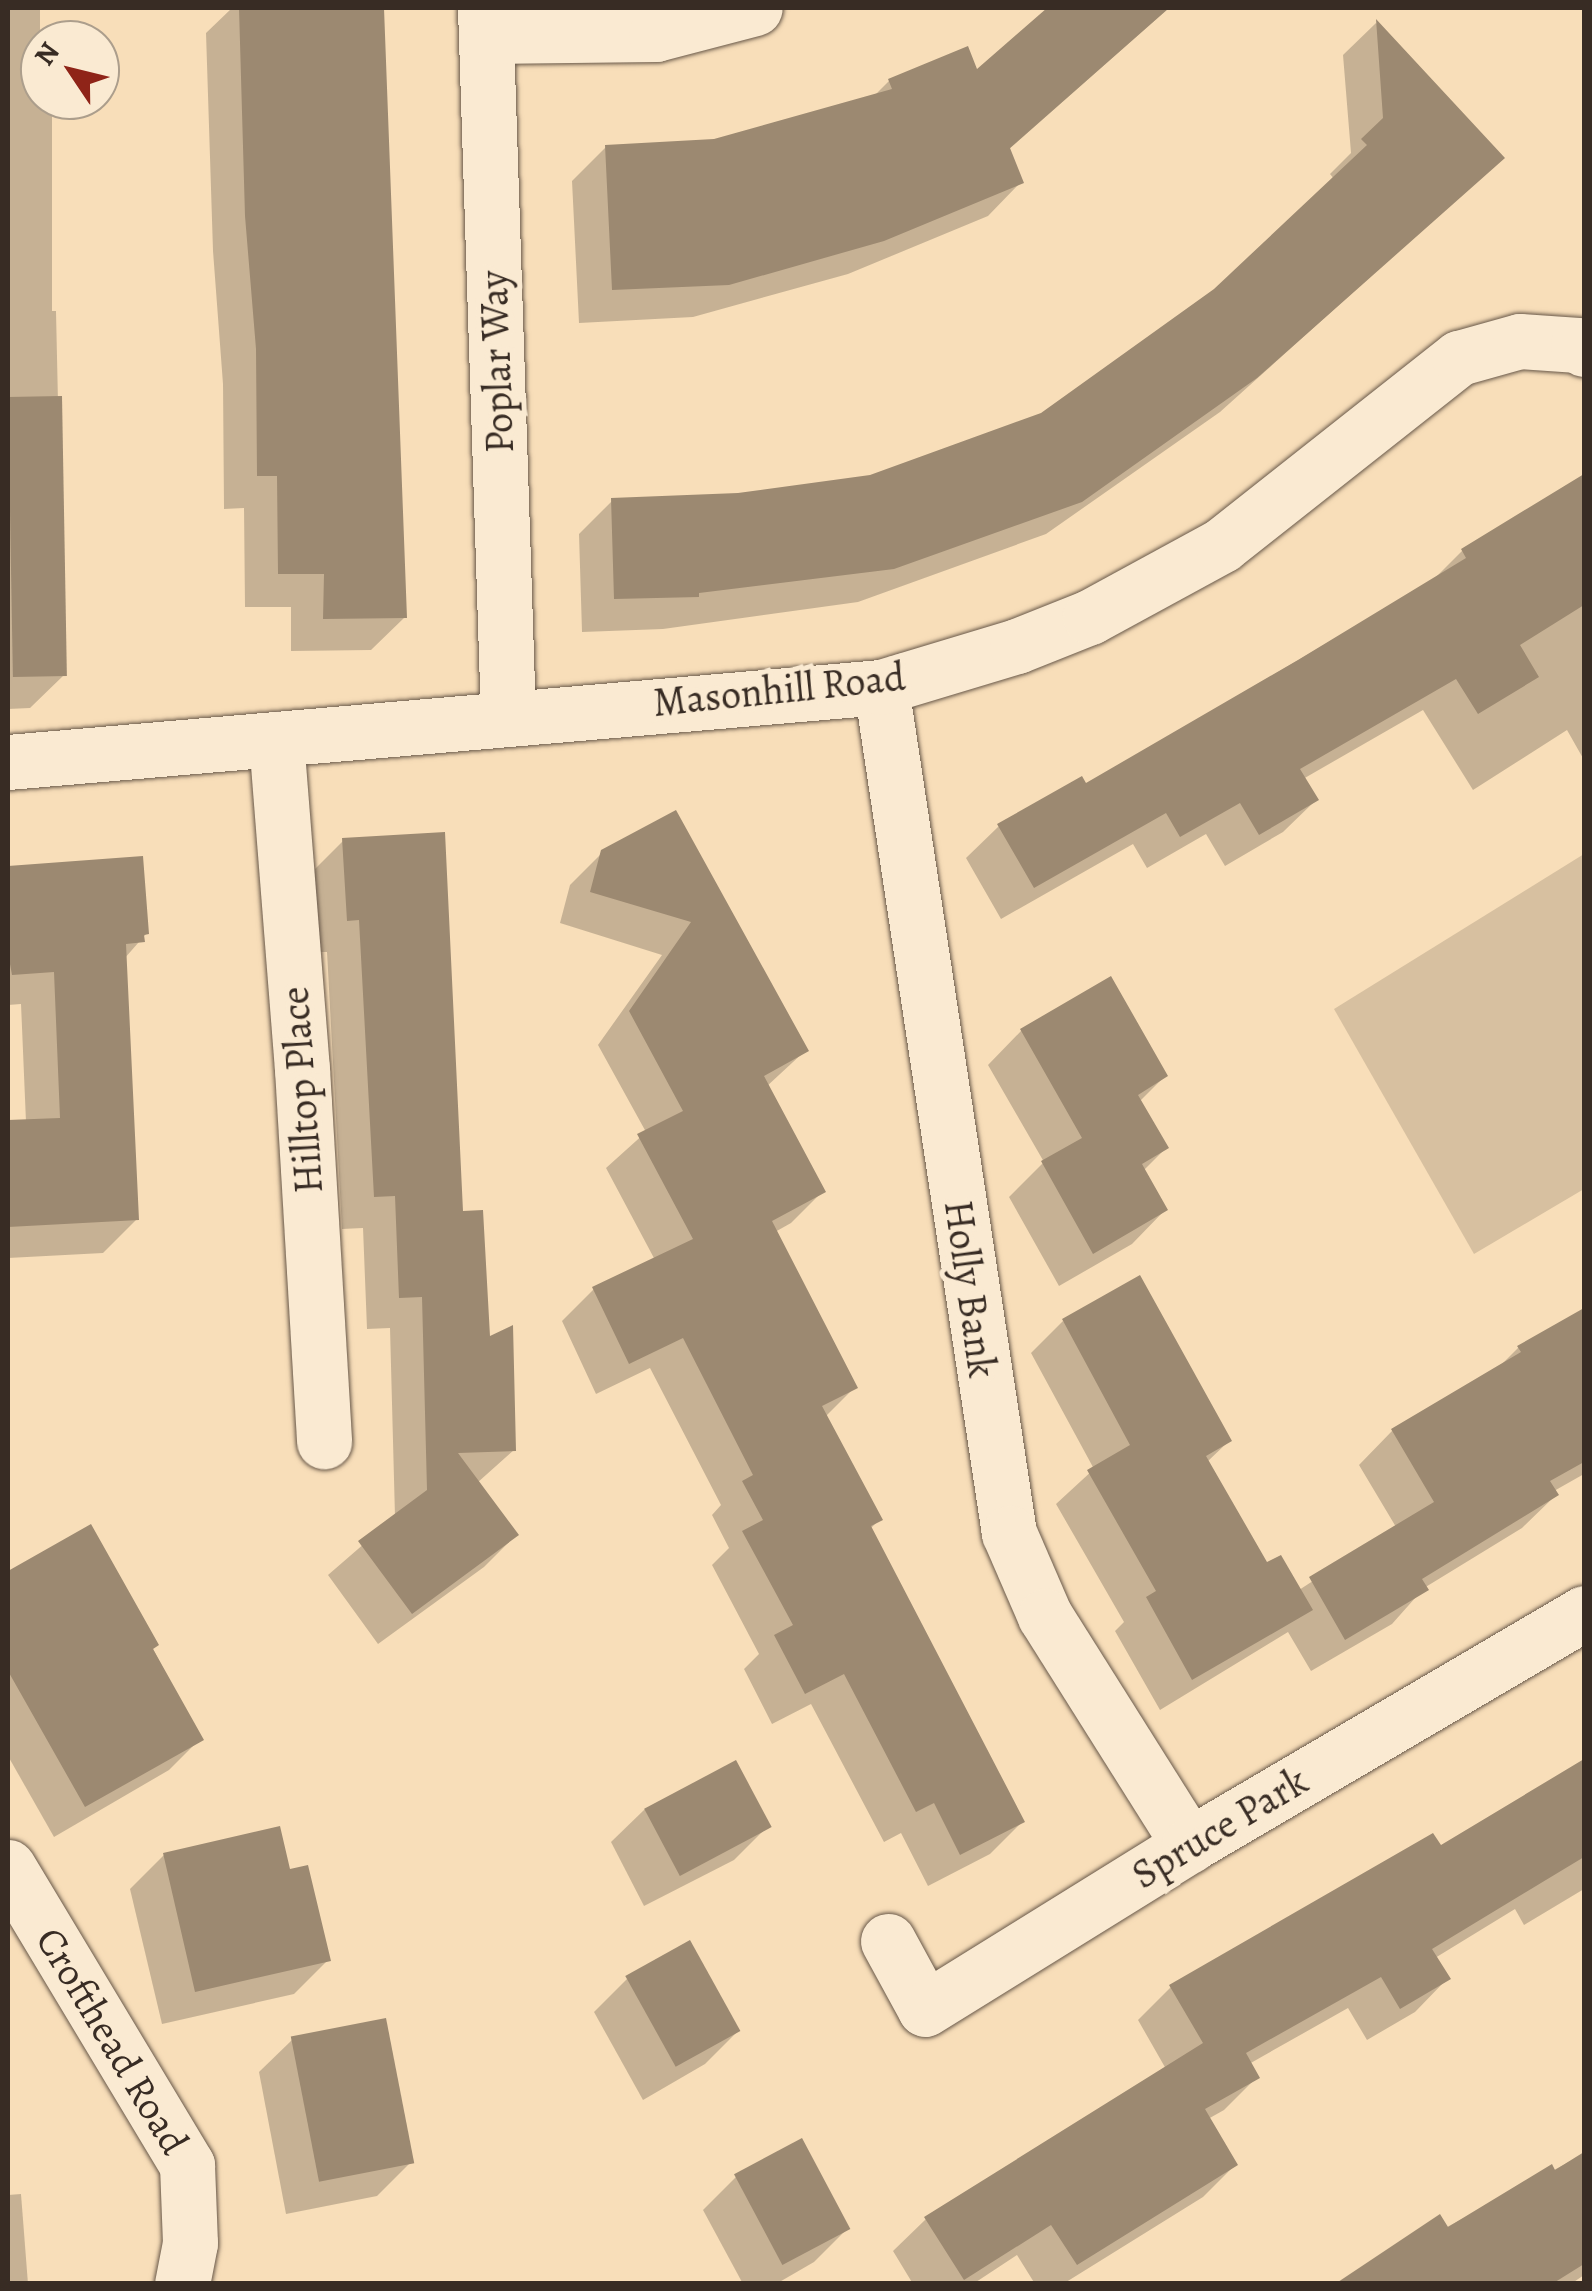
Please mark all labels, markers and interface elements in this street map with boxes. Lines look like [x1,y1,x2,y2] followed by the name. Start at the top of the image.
[20,20,120,120] north arrow
[26,35,68,73] text: N
[470,270,524,454] street label: Poplar Way
[650,653,908,727] street label: Masonhill Road
[271,985,333,1195] street label: Hilltop Place
[934,1197,1006,1381] street label: Holly Bank
[1123,1757,1317,1899] street label: Spruce Park
[26,1919,198,2163] street label: Crofthead Road

